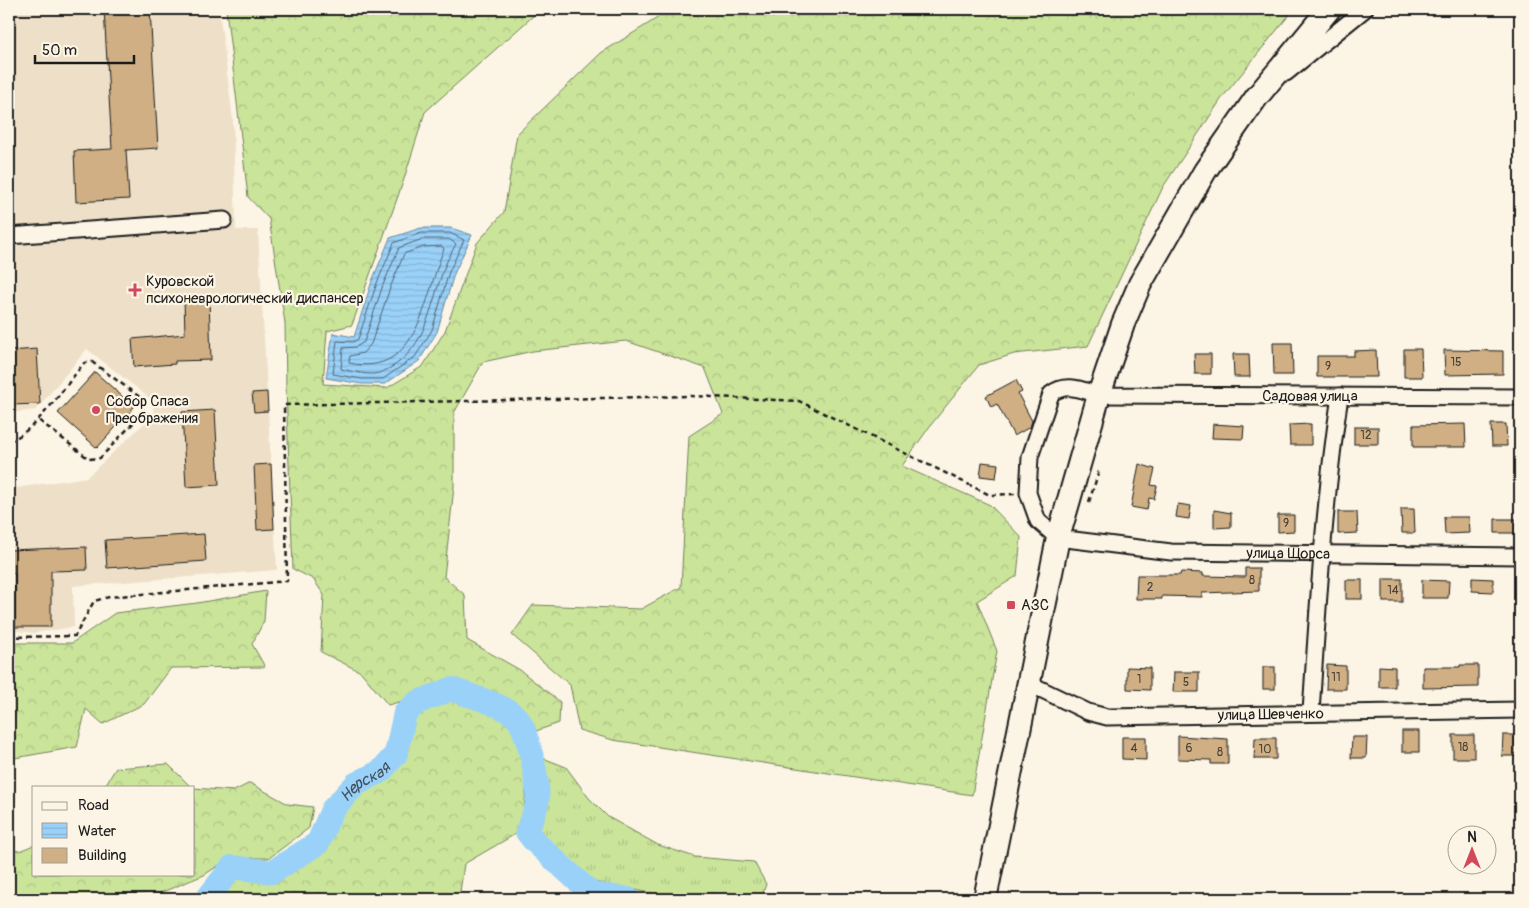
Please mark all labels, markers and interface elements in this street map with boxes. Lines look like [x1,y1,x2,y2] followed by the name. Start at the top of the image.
[35,32,134,64] scale bar
[42,41,77,60] text: 50 m
[146,272,364,308] place label: Куровской психоневрологический диспансер
[128,283,142,297] marker: Куровской психоневрологический диспансер
[1450,355,1462,370] house number: 15
[1325,359,1331,374] house number: 9
[1262,387,1358,406] street label: Садовая улица
[106,392,198,428] place label: Собор Спаса Преображения
[90,404,102,416] marker: Собор Спаса Преображения
[1360,428,1372,443] house number: 12
[1283,516,1289,531] house number: 9
[1245,544,1330,564] street label: улица Щорса
[1249,573,1255,588] house number: 8
[1147,580,1154,595] house number: 2
[1387,583,1399,598] house number: 14
[1021,596,1049,615] place label: АЗС
[1005,599,1017,611] marker: АЗС
[1331,670,1341,685] house number: 11
[1137,672,1141,687] house number: 1
[1183,675,1189,690] house number: 5
[1217,704,1324,725] street label: улица Шевченко
[1458,740,1468,755] house number: 18
[1131,741,1138,756] house number: 4
[1186,741,1193,756] house number: 6
[1259,742,1271,757] house number: 10
[1217,745,1223,760] house number: 8
[336,757,396,806] water label: Нерская
[32,786,195,876] legend
[78,796,109,815] text: Road
[78,822,117,841] text: Water
[1446,826,1496,876] north arrow
[1467,829,1477,846] text: N
[78,846,126,865] text: Building

